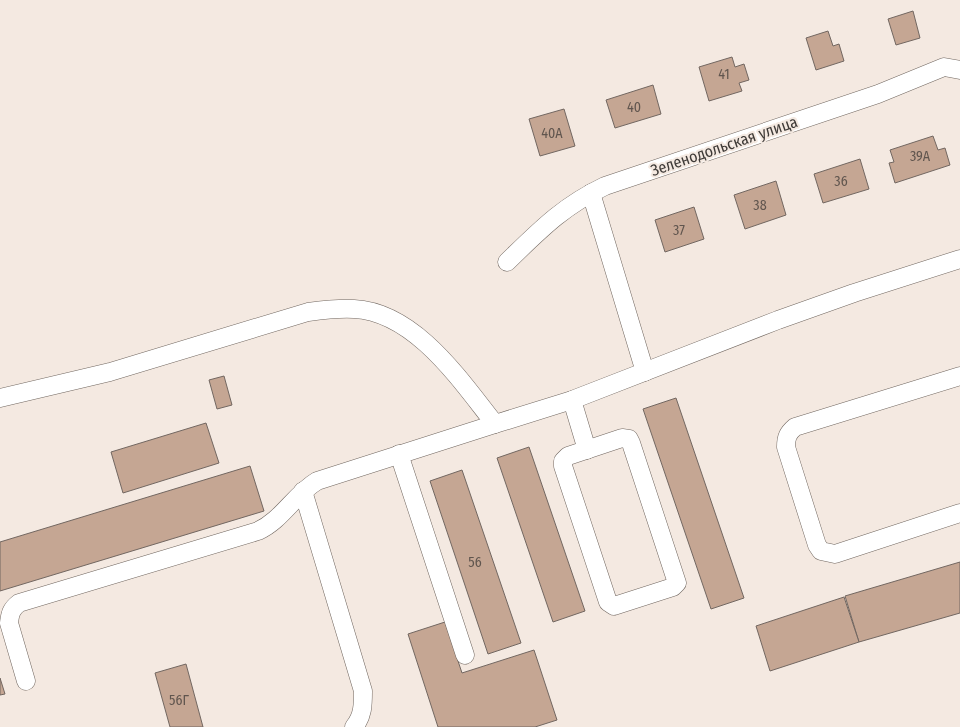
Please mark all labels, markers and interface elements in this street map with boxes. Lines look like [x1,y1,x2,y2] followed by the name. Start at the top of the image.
[718,66,730,83] house number: 41
[627,99,641,116] house number: 40
[648,112,800,180] street label: Зеленодольская улица
[541,125,563,142] house number: 40А
[910,148,931,165] house number: 39А
[834,173,848,190] house number: 36
[753,197,767,214] house number: 38
[673,222,685,239] house number: 37
[468,554,482,571] house number: 56
[169,692,189,709] house number: 56Г

